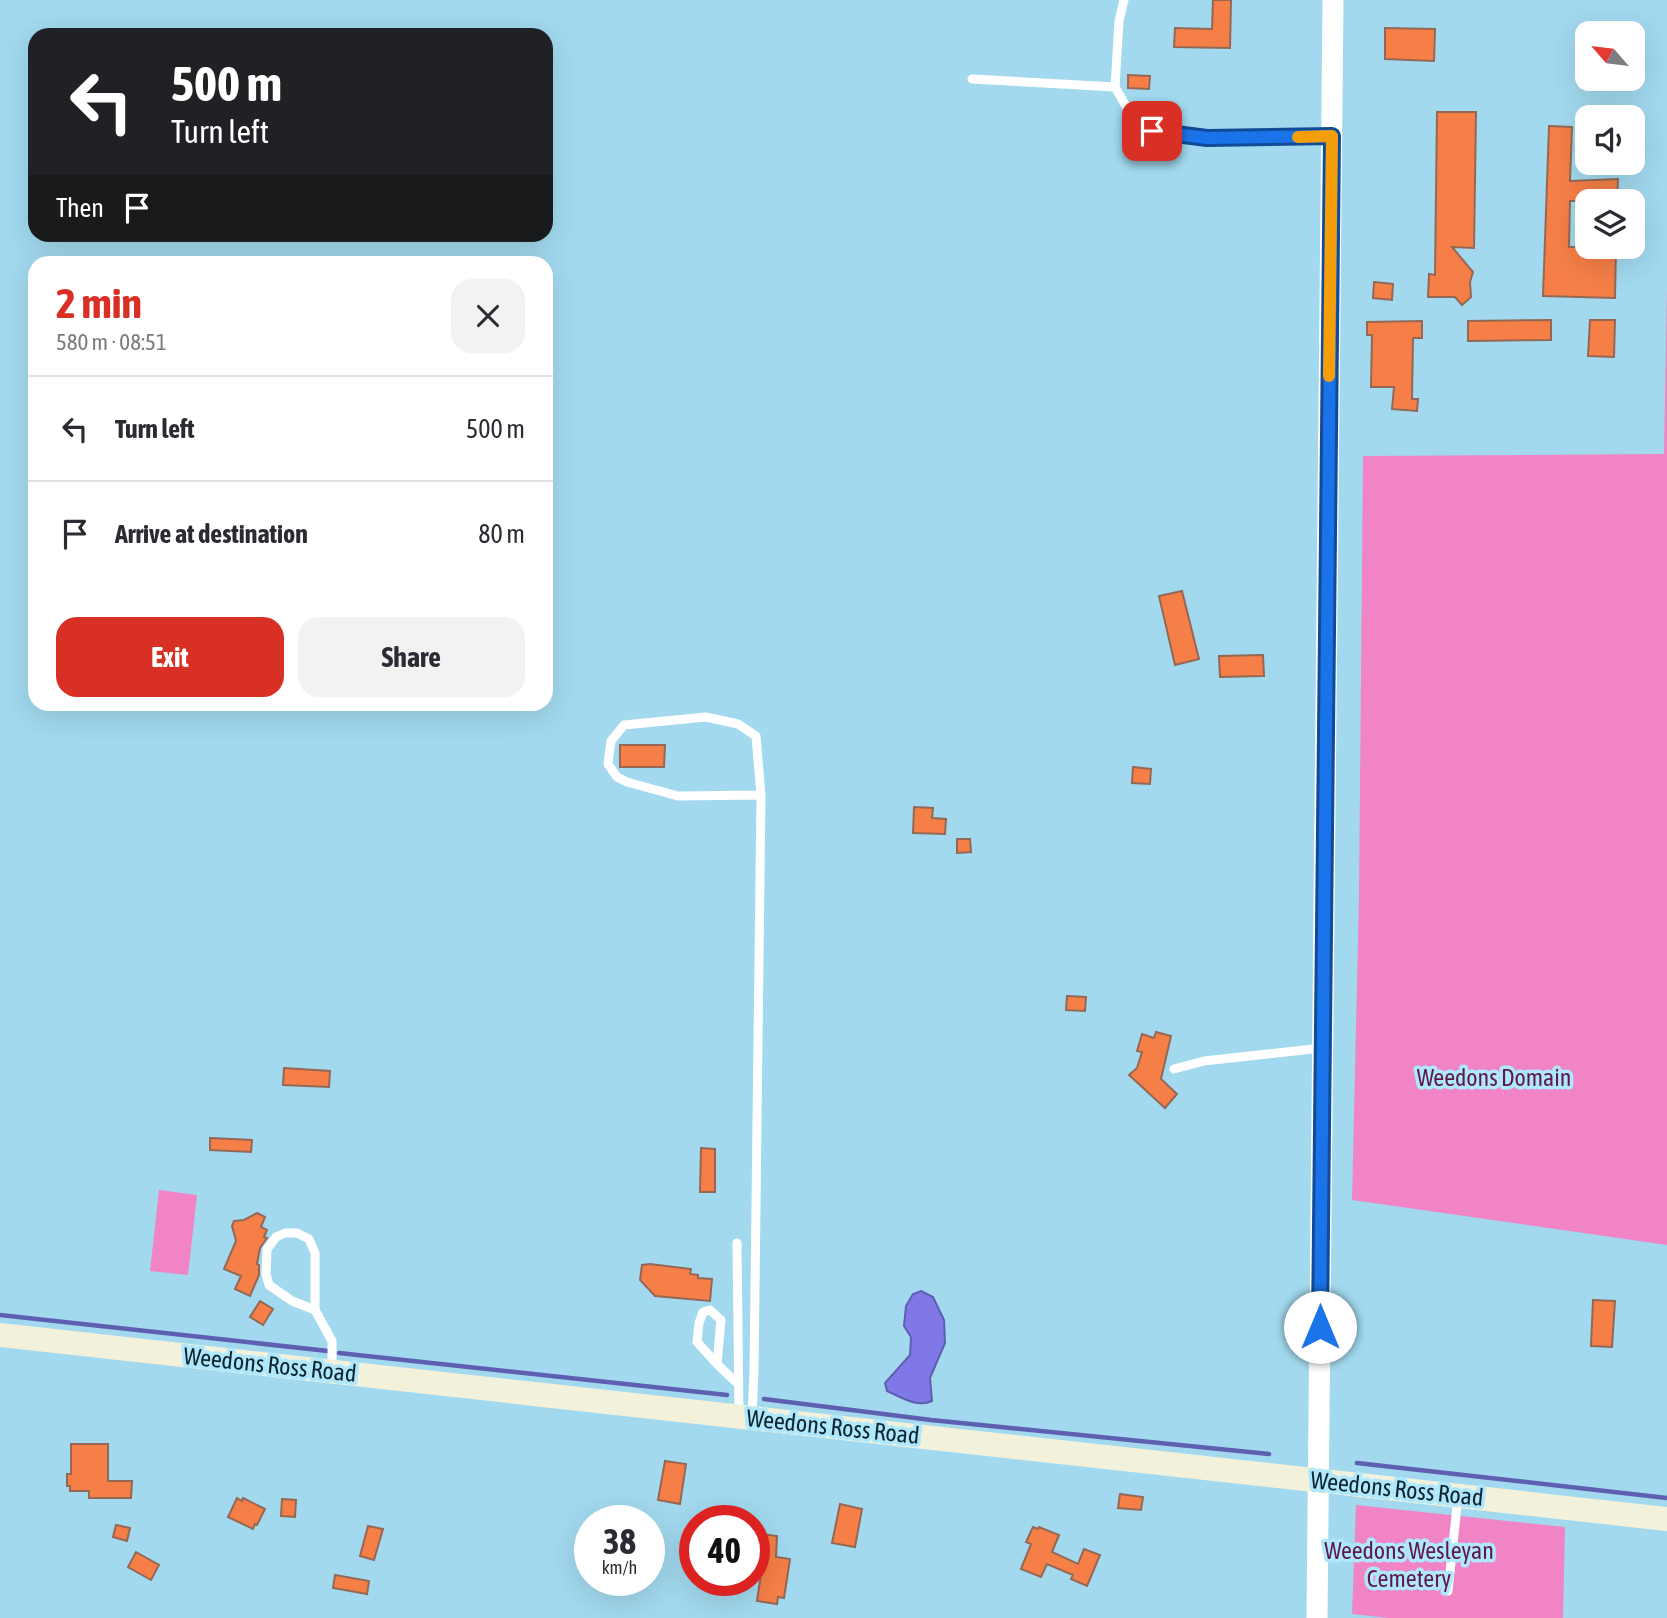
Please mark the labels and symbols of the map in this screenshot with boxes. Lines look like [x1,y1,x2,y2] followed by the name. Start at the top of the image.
[1575,21,1645,91] north arrow
[1122,101,1182,161] pin
[1417,1064,1571,1091] park label: Weedons Domain
[1283,1290,1357,1364] position arrow
[182,1342,358,1387] street label: Weedons Ross Road
[745,1404,921,1449] street label: Weedons Ross Road
[1309,1466,1485,1511] street label: Weedons Ross Road
[679,1505,770,1596] speed limit sign: 40
[1324,1537,1494,1592] park label: Weedons Wesleyan Cemetery

